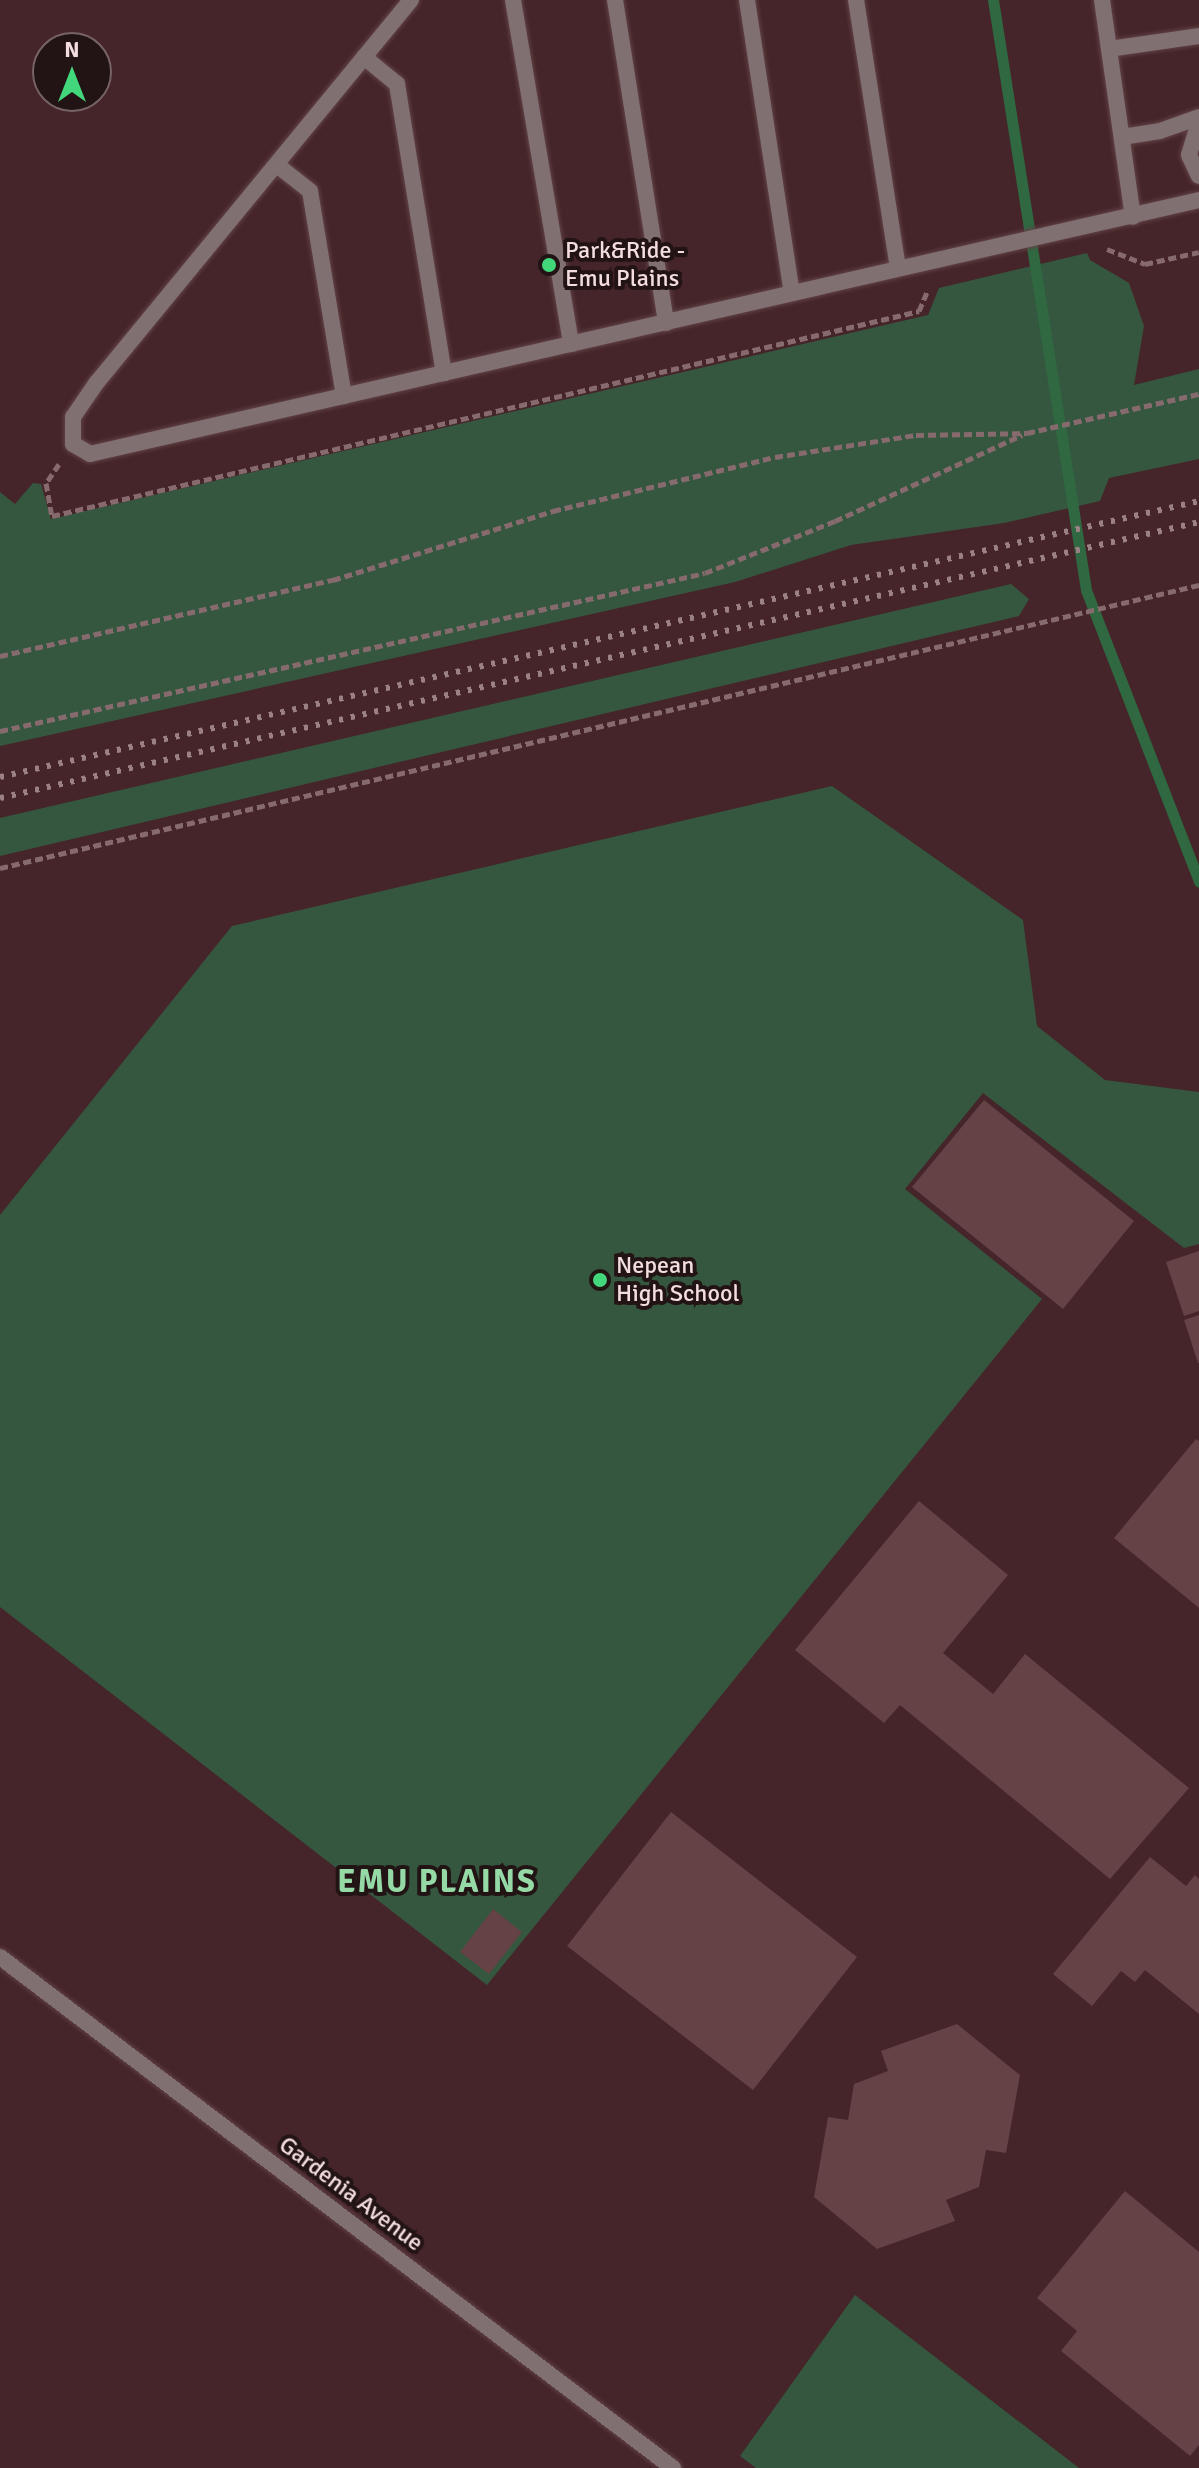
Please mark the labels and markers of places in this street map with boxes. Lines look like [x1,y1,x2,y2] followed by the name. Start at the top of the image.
[565,237,685,293] place label: Park&Ride - Emu Plains
[540,256,558,274] marker: Park&Ride - Emu Plains
[616,1252,739,1308] place label: Nepean High School
[591,1271,609,1289] marker: Nepean High School

